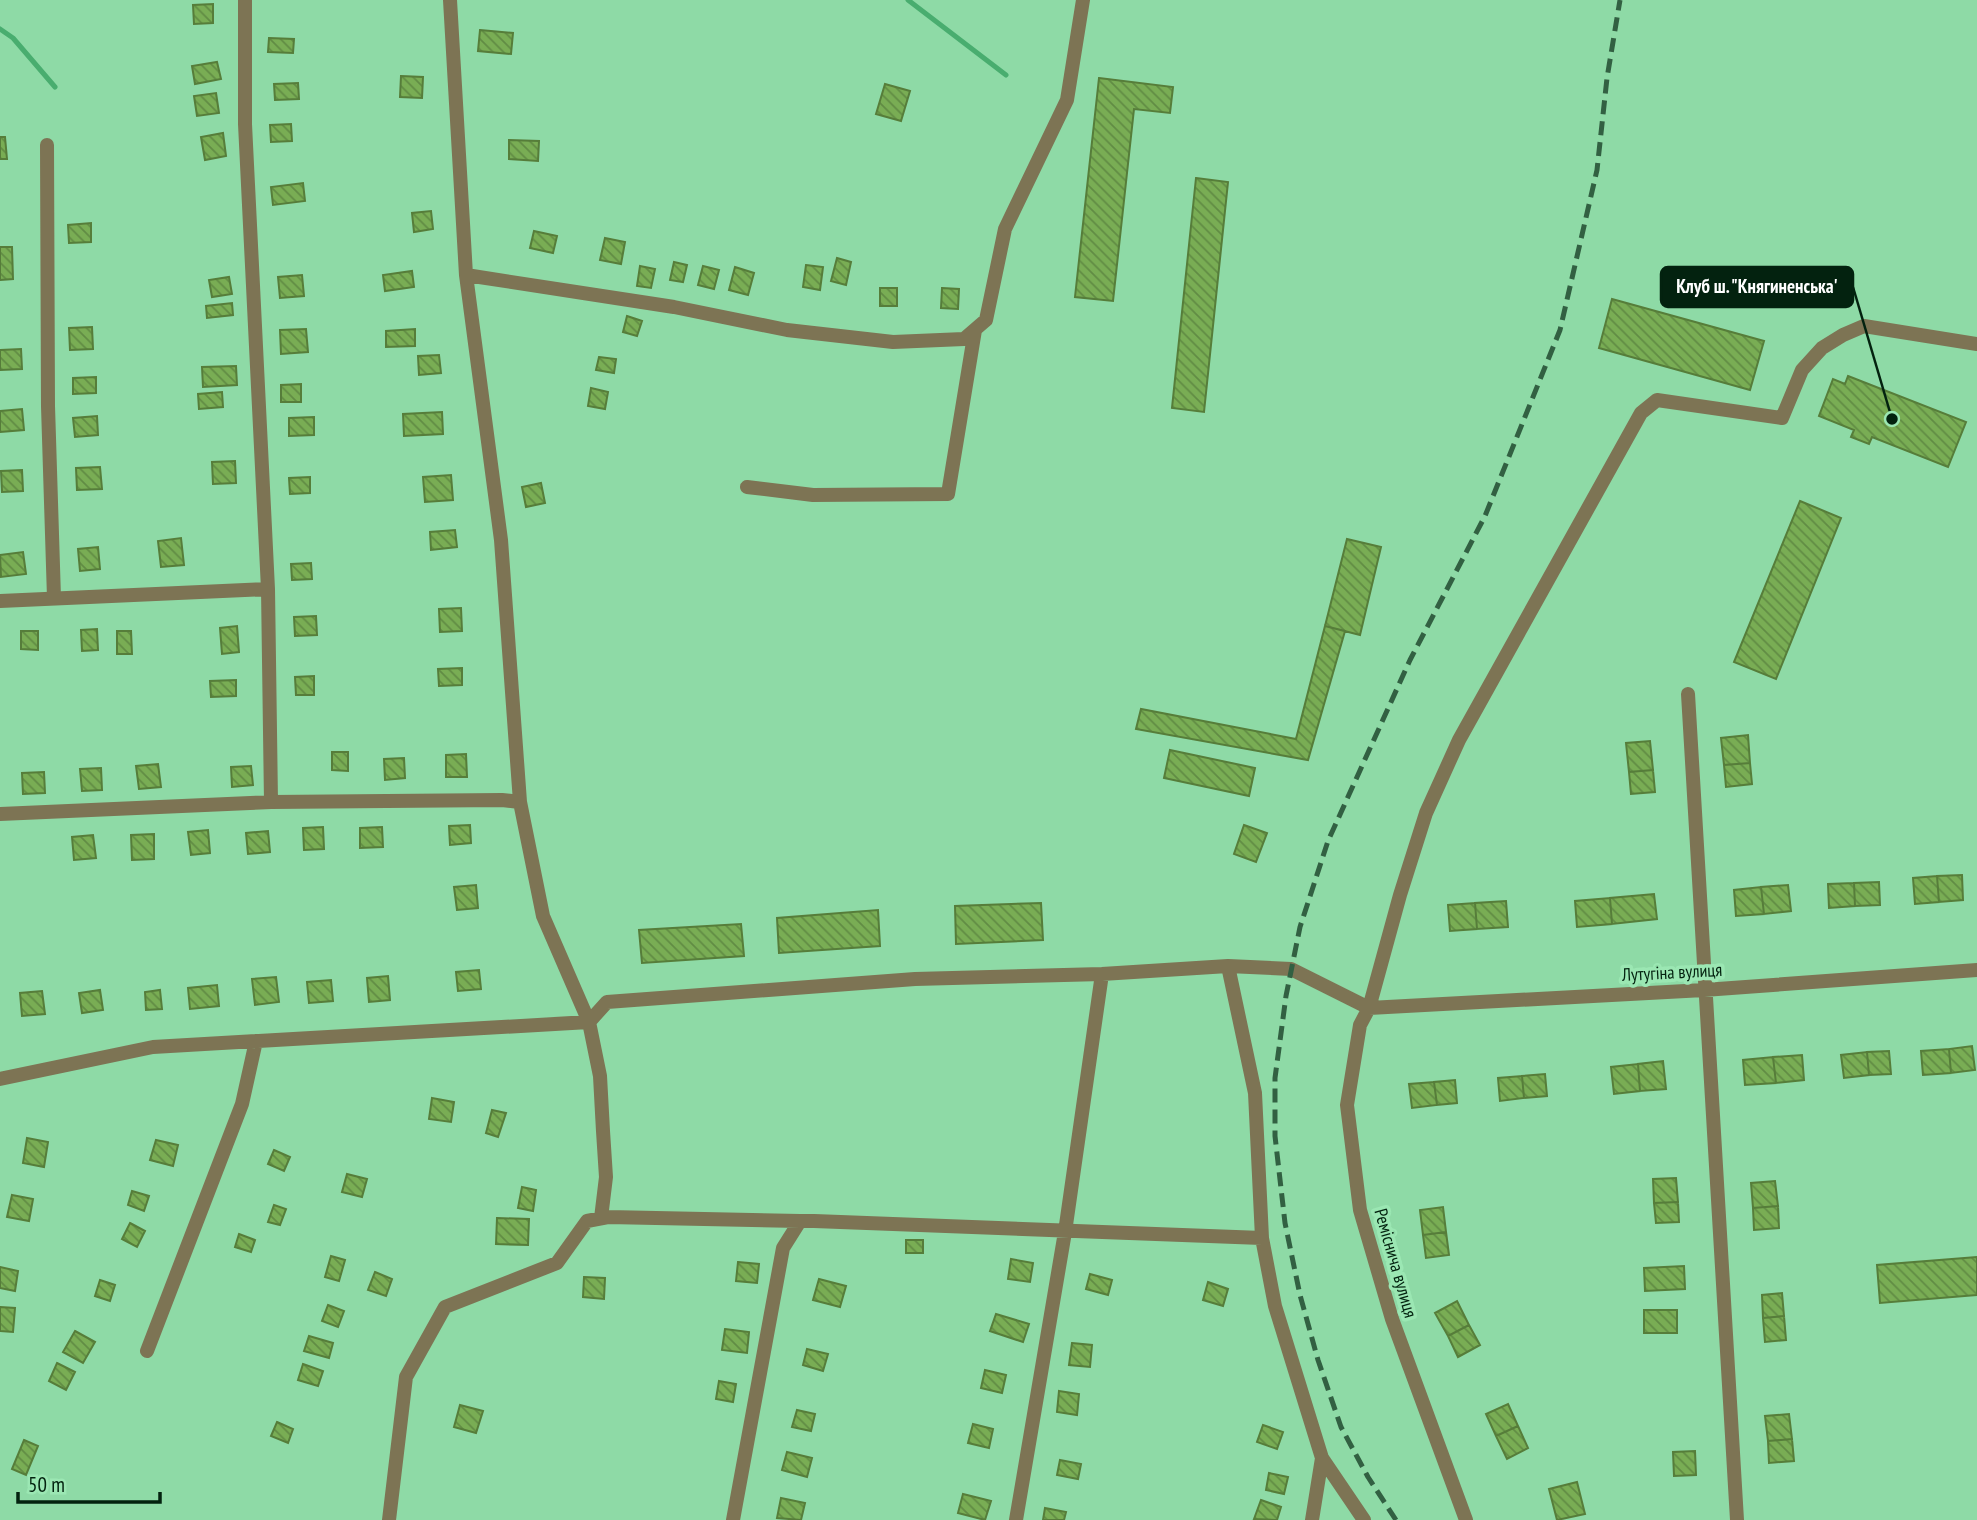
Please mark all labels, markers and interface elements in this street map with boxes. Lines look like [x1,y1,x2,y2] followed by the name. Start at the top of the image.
[1661,267,1853,307] callout: Клуб ш. "Княгиненська'
[1676,274,1838,298] text: Клуб ш. "Княгиненська'
[1620,958,1723,986] street label: Лутугіна вулиця
[1369,1206,1423,1320] street label: Реміснича вулиця
[18,1460,159,1504] scale bar
[28,1471,65,1498] text: 50 m

